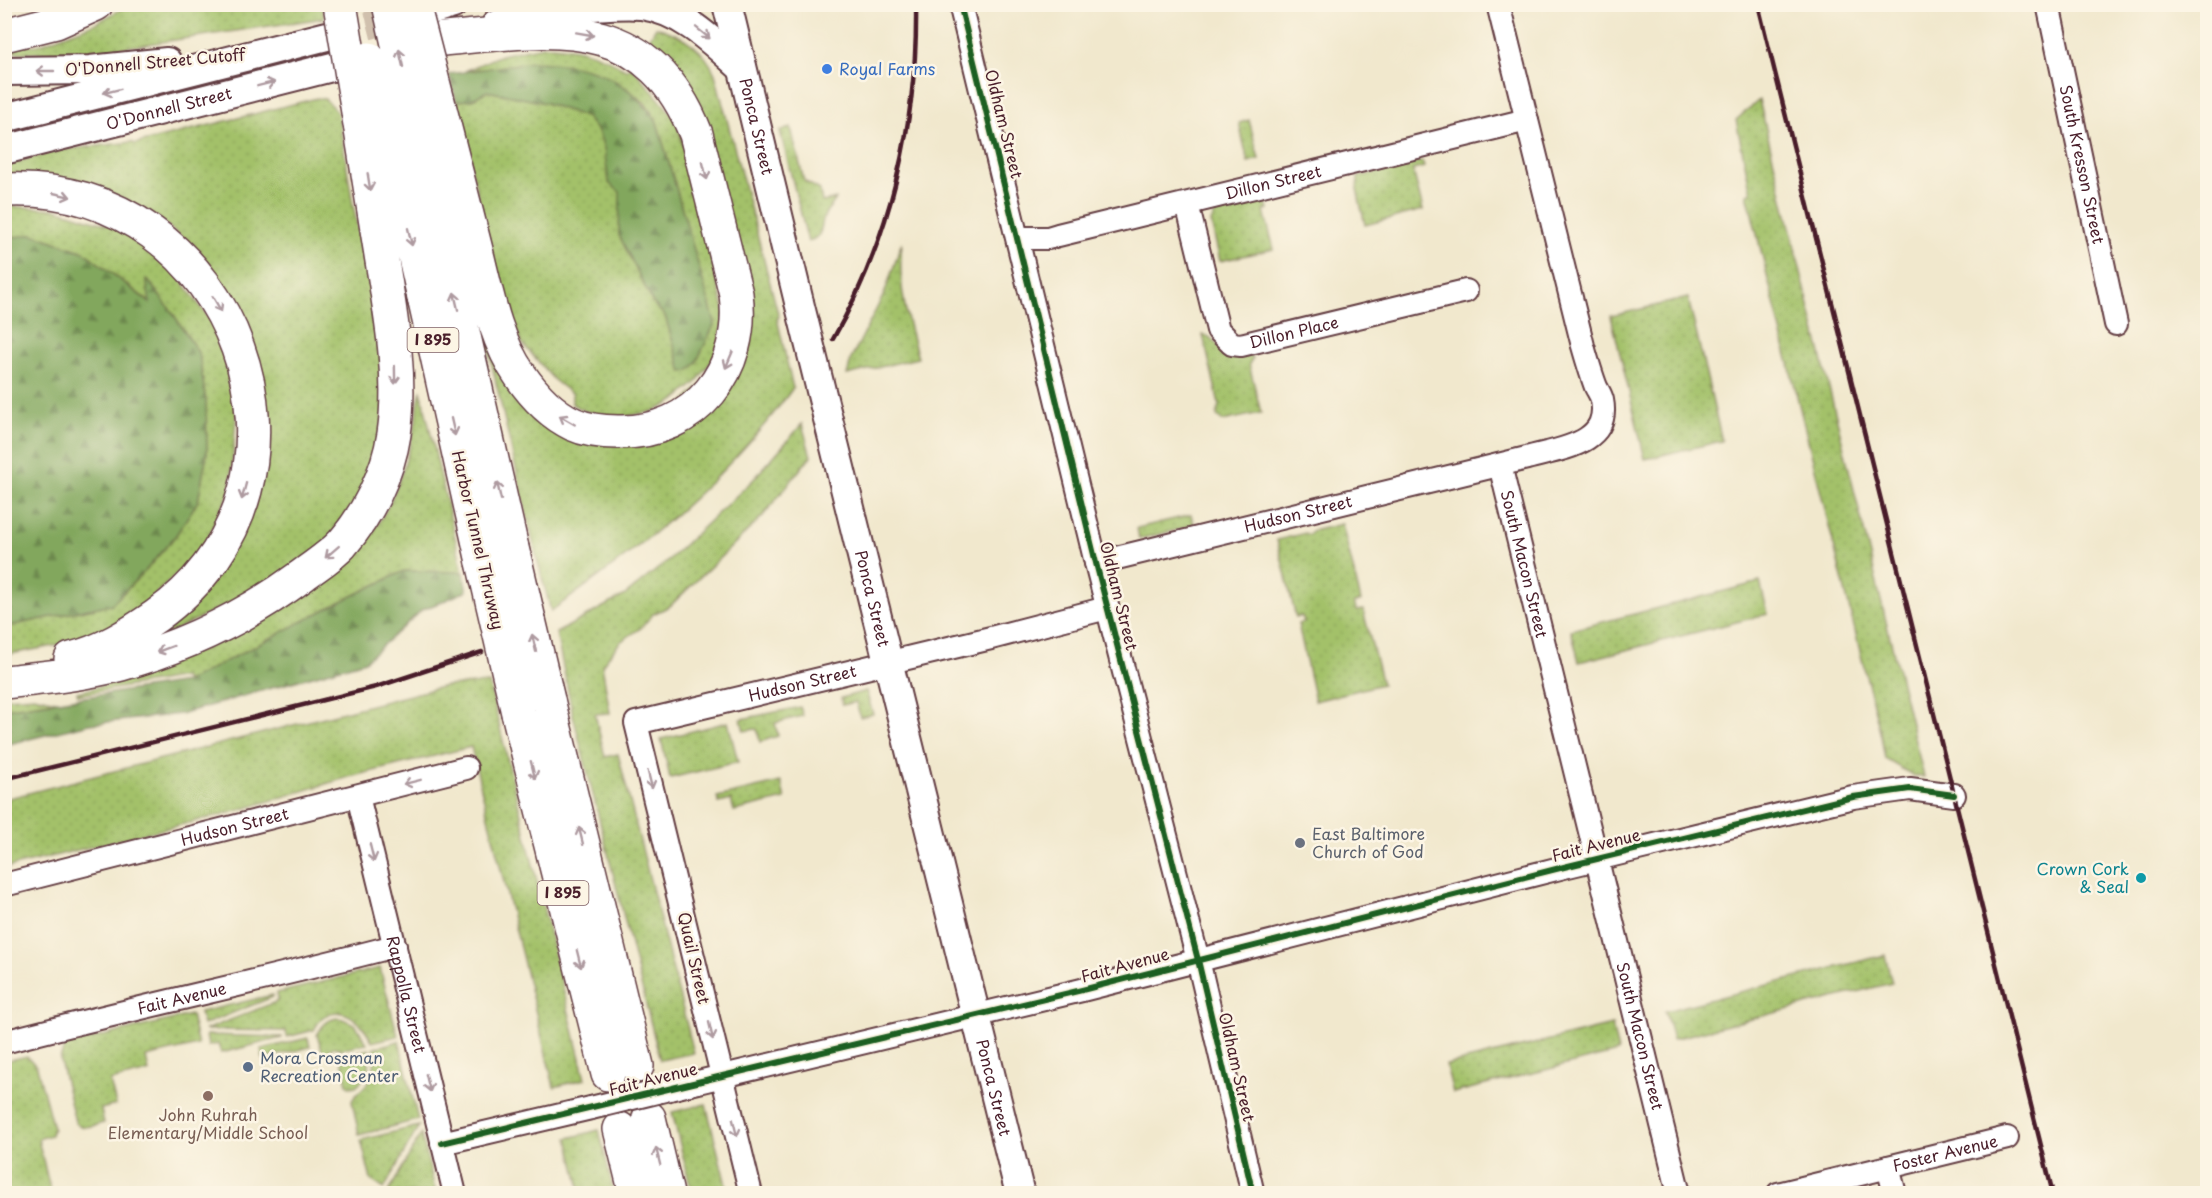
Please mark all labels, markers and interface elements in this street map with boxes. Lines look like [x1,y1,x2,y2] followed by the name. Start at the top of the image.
[695,27,711,40] one-way arrow
[575,29,594,40] one-way arrow
[64,41,248,81] street label: O'Donnell Street Cutoff
[395,48,407,67] one-way arrow
[839,56,935,80] place label: Royal Farms
[820,62,834,76] marker: Royal Farms
[35,65,55,77] one-way arrow
[980,67,1030,181] street label: Oldham Street
[734,75,781,178] street label: Ponca Street
[257,77,276,89] one-way arrow
[103,80,234,135] street label: O'Donnell Street
[2055,83,2112,246] street label: South Kresson Street
[103,86,122,97] one-way arrow
[1222,158,1324,205] street label: Dillon Street
[700,161,712,180] one-way arrow
[364,172,375,191] one-way arrow
[52,190,72,201] one-way arrow
[405,226,416,246] one-way arrow
[450,292,462,311] one-way arrow
[211,295,223,312] one-way arrow
[1247,309,1341,354] street label: Dillon Place
[408,328,458,352] road number: I 895
[723,351,734,369] one-way arrow
[390,364,401,384] one-way arrow
[559,414,576,426] one-way arrow
[447,417,459,436] one-way arrow
[447,448,511,632] street label: Harbor Tunnel Thruway
[237,481,249,500] one-way arrow
[493,482,505,501] one-way arrow
[1241,488,1355,537] street label: Hudson Street
[1496,488,1555,640] street label: South Macon Street
[1095,539,1145,653] street label: Oldham Street
[325,545,340,559] one-way arrow
[850,547,897,650] street label: Ponca Street
[528,633,540,652] one-way arrow
[156,645,174,656] one-way arrow
[746,658,859,707] street label: Hudson Street
[528,760,539,779] one-way arrow
[645,770,657,789] one-way arrow
[403,777,422,788] one-way arrow
[178,800,291,851] street label: Hudson Street
[1312,821,1425,863] place label: East Baltimore Church of God
[1549,821,1643,867] street label: Fait Avenue
[575,827,587,846] one-way arrow
[1293,836,1307,850] marker: East Baltimore Church of God
[367,843,379,862] one-way arrow
[2037,856,2129,898] place label: Crown Cork & Seal
[2134,871,2148,885] marker: Crown Cork & Seal
[538,881,588,905] road number: I 895
[673,909,717,1007] street label: Quail Street
[381,933,433,1056] street label: Rappolla Street
[1078,941,1172,987] street label: Fait Avenue
[573,950,585,969] one-way arrow
[1612,960,1671,1112] street label: South Macon Street
[135,975,229,1019] street label: Fait Avenue
[1214,1010,1262,1124] street label: Oldham Street
[706,1021,718,1040] one-way arrow
[971,1037,1018,1139] street label: Ponca Street
[260,1045,399,1087] place label: Mora Crossman Recreation Center
[606,1055,700,1101] street label: Fait Avenue
[241,1060,255,1074] marker: Mora Crossman Recreation Center
[423,1073,434,1092] one-way arrow
[201,1089,215,1103] marker: John Ruhrah Elementary/Middle School
[108,1102,308,1144] place label: John Ruhrah Elementary/Middle School
[729,1118,741,1137] one-way arrow
[1890,1128,2000,1177] street label: Foster Avenue
[652,1147,664,1166] one-way arrow

